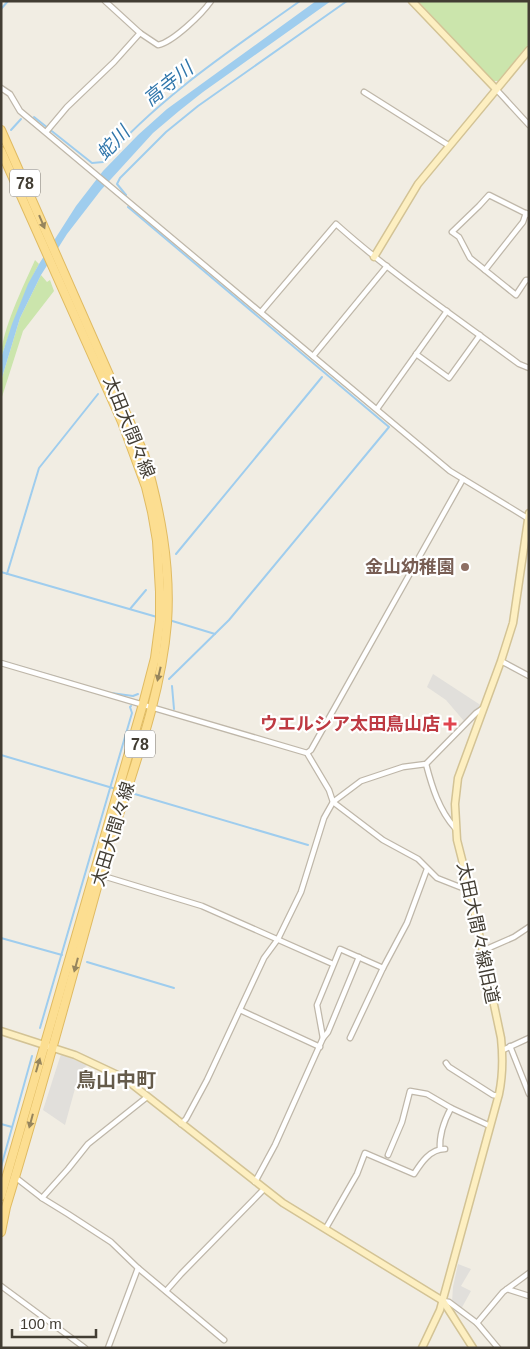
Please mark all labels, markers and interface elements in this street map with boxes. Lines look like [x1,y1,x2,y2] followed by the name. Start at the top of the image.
[139,57,198,110] water label: 高寺川
[92,120,135,164] water label: 蛇川
[10,170,40,197] road number: 78
[38,215,46,229] one-way arrow
[99,373,159,481] street label: 太田大間々線
[365,557,455,577] place label: 金山幼稚園
[459,561,471,573] marker: 金山幼稚園
[155,667,163,682] one-way arrow
[260,714,440,734] place label: ウエルシア太田鳥山店
[444,718,456,730] marker: ウエルシア太田鳥山店
[125,731,155,758] road number: 78
[88,779,138,889] street label: 太田大間々線
[453,860,503,1006] street label: 太田大間々線旧道
[71,957,79,972] one-way arrow
[34,1058,42,1073] one-way arrow
[76,1069,156,1091] district label: 鳥山中町
[26,1114,34,1129] one-way arrow
[12,1306,96,1338] scale bar
[20,1315,62,1332] text: 100 m

